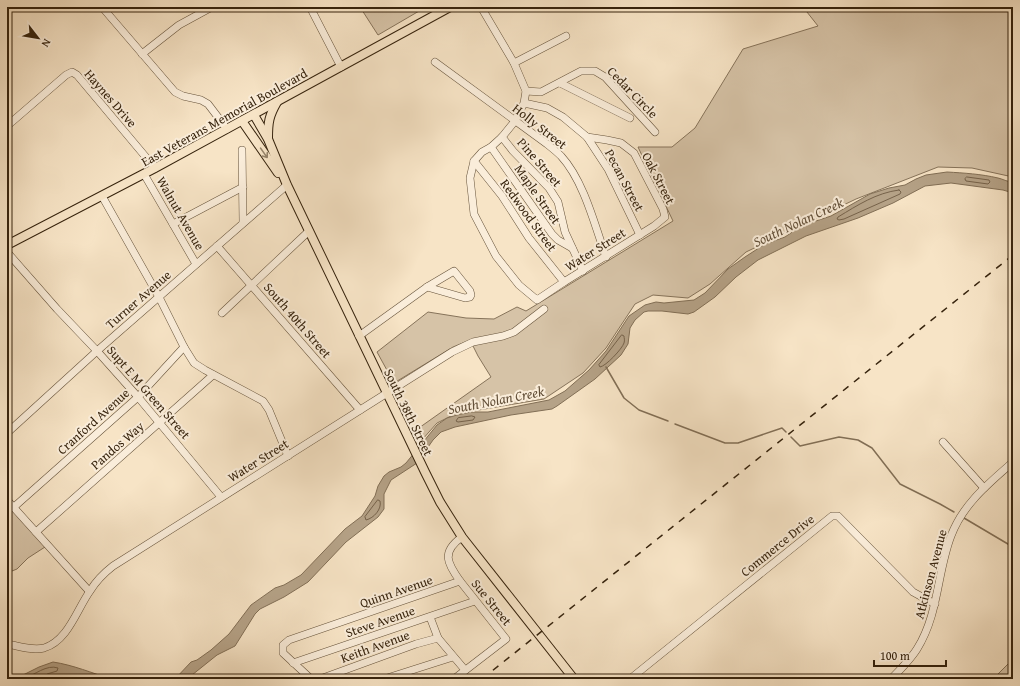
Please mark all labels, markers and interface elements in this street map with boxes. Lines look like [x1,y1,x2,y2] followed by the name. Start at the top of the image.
[18,18,58,58] north arrow
[37,36,55,51] text: N
[603,62,662,123] street label: Cedar Circle
[138,64,311,171] street label: East Veterans Memorial Boulevard
[80,65,141,132] street label: Haynes Drive
[508,99,571,154] street label: Holly Street
[513,134,567,191] street label: Pine Street
[600,146,649,215] street label: Pecan Street
[260,148,268,159] one-way arrow
[637,149,680,208] street label: Oak Street
[510,160,565,228] street label: Maple Street
[152,173,209,254] street label: Walnut Avenue
[496,175,562,256] street label: Redwood Street
[750,192,847,252] water label: South Nolan Creek
[561,223,630,276] street label: Water Street
[101,266,175,333] street label: Turner Avenue
[259,278,336,363] street label: South 40th Street
[102,341,195,444] street label: Supt E M Green Street
[379,365,438,459] street label: South 38th Street
[446,381,546,419] water label: South Nolan Creek
[53,384,134,459] street label: Cranford Avenue
[86,416,149,474] street label: Pandos Way
[224,434,293,487] street label: Water Street
[736,510,818,581] street label: Commerce Drive
[909,527,952,621] street label: Atkinson Avenue
[357,570,435,613] street label: Quinn Avenue
[467,575,517,630] street label: Sue Street
[343,601,417,642] street label: Steve Avenue
[338,625,412,668] street label: Keith Avenue
[874,642,946,668] scale bar
[880,647,910,664] text: 100 m

